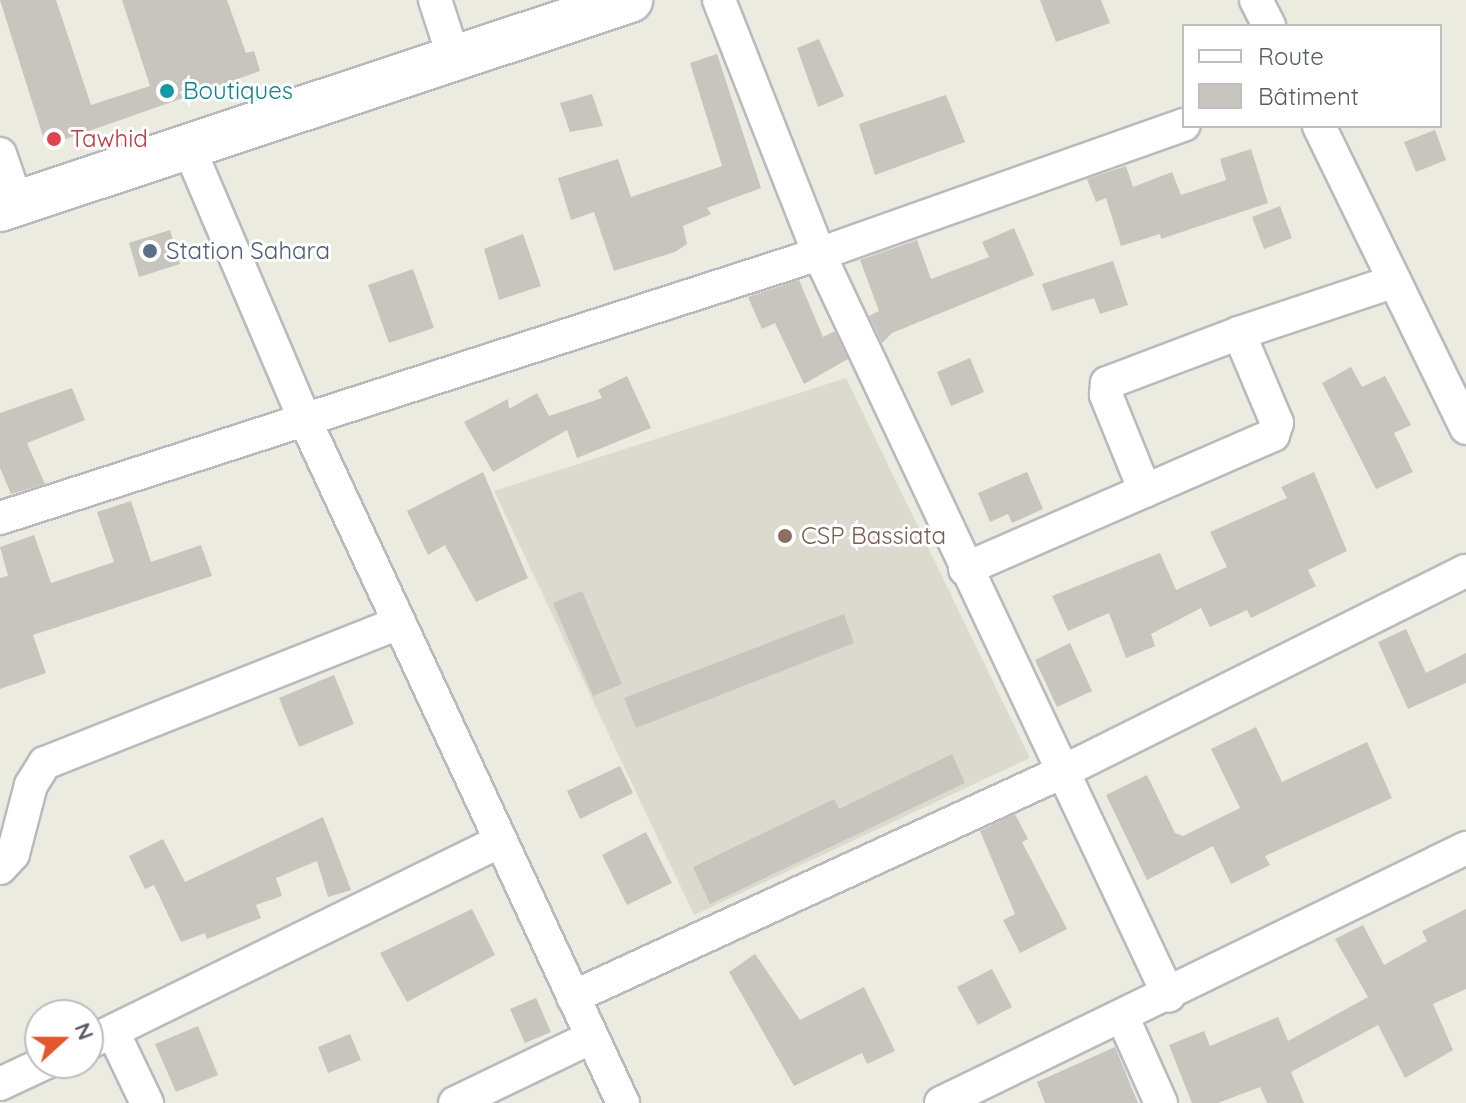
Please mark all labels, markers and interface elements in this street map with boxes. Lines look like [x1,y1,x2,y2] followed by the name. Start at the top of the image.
[1182,24,1442,128] legend
[1258,41,1324,71] text: Route
[183,77,293,105] place label: Boutiques
[1258,81,1359,111] text: Bâtiment
[158,82,176,100] marker: Boutiques
[70,125,148,153] place label: Tawhid
[45,130,63,148] marker: Tawhid
[166,237,330,265] place label: Station Sahara
[141,242,159,260] marker: Station Sahara
[801,522,946,550] place label: CSP Bassiata
[776,527,794,545] marker: CSP Bassiata
[24,999,104,1079] north arrow
[69,1019,101,1044] text: N

